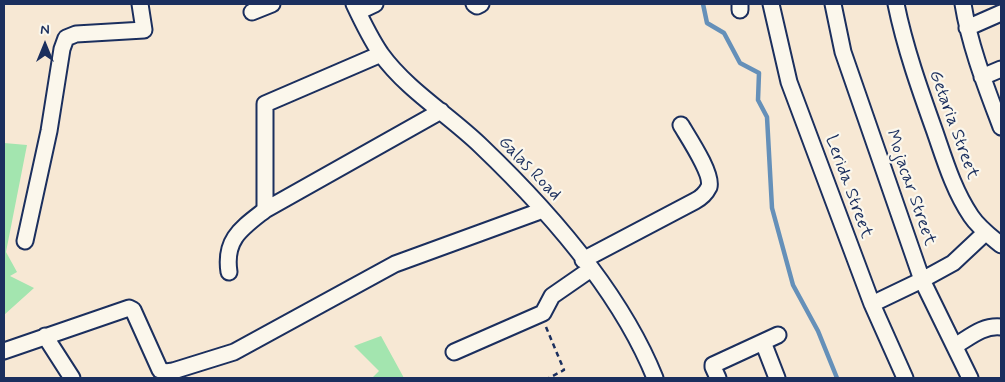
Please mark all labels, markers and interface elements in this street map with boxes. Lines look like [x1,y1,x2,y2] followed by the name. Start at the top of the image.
[20,20,70,70] north arrow
[40,21,50,39] text: N
[923,68,983,182] street label: Getaria Street
[880,127,940,249] street label: Mojacar Street
[493,132,565,206] street label: Galas Road
[819,132,877,242] street label: Lerida Street

